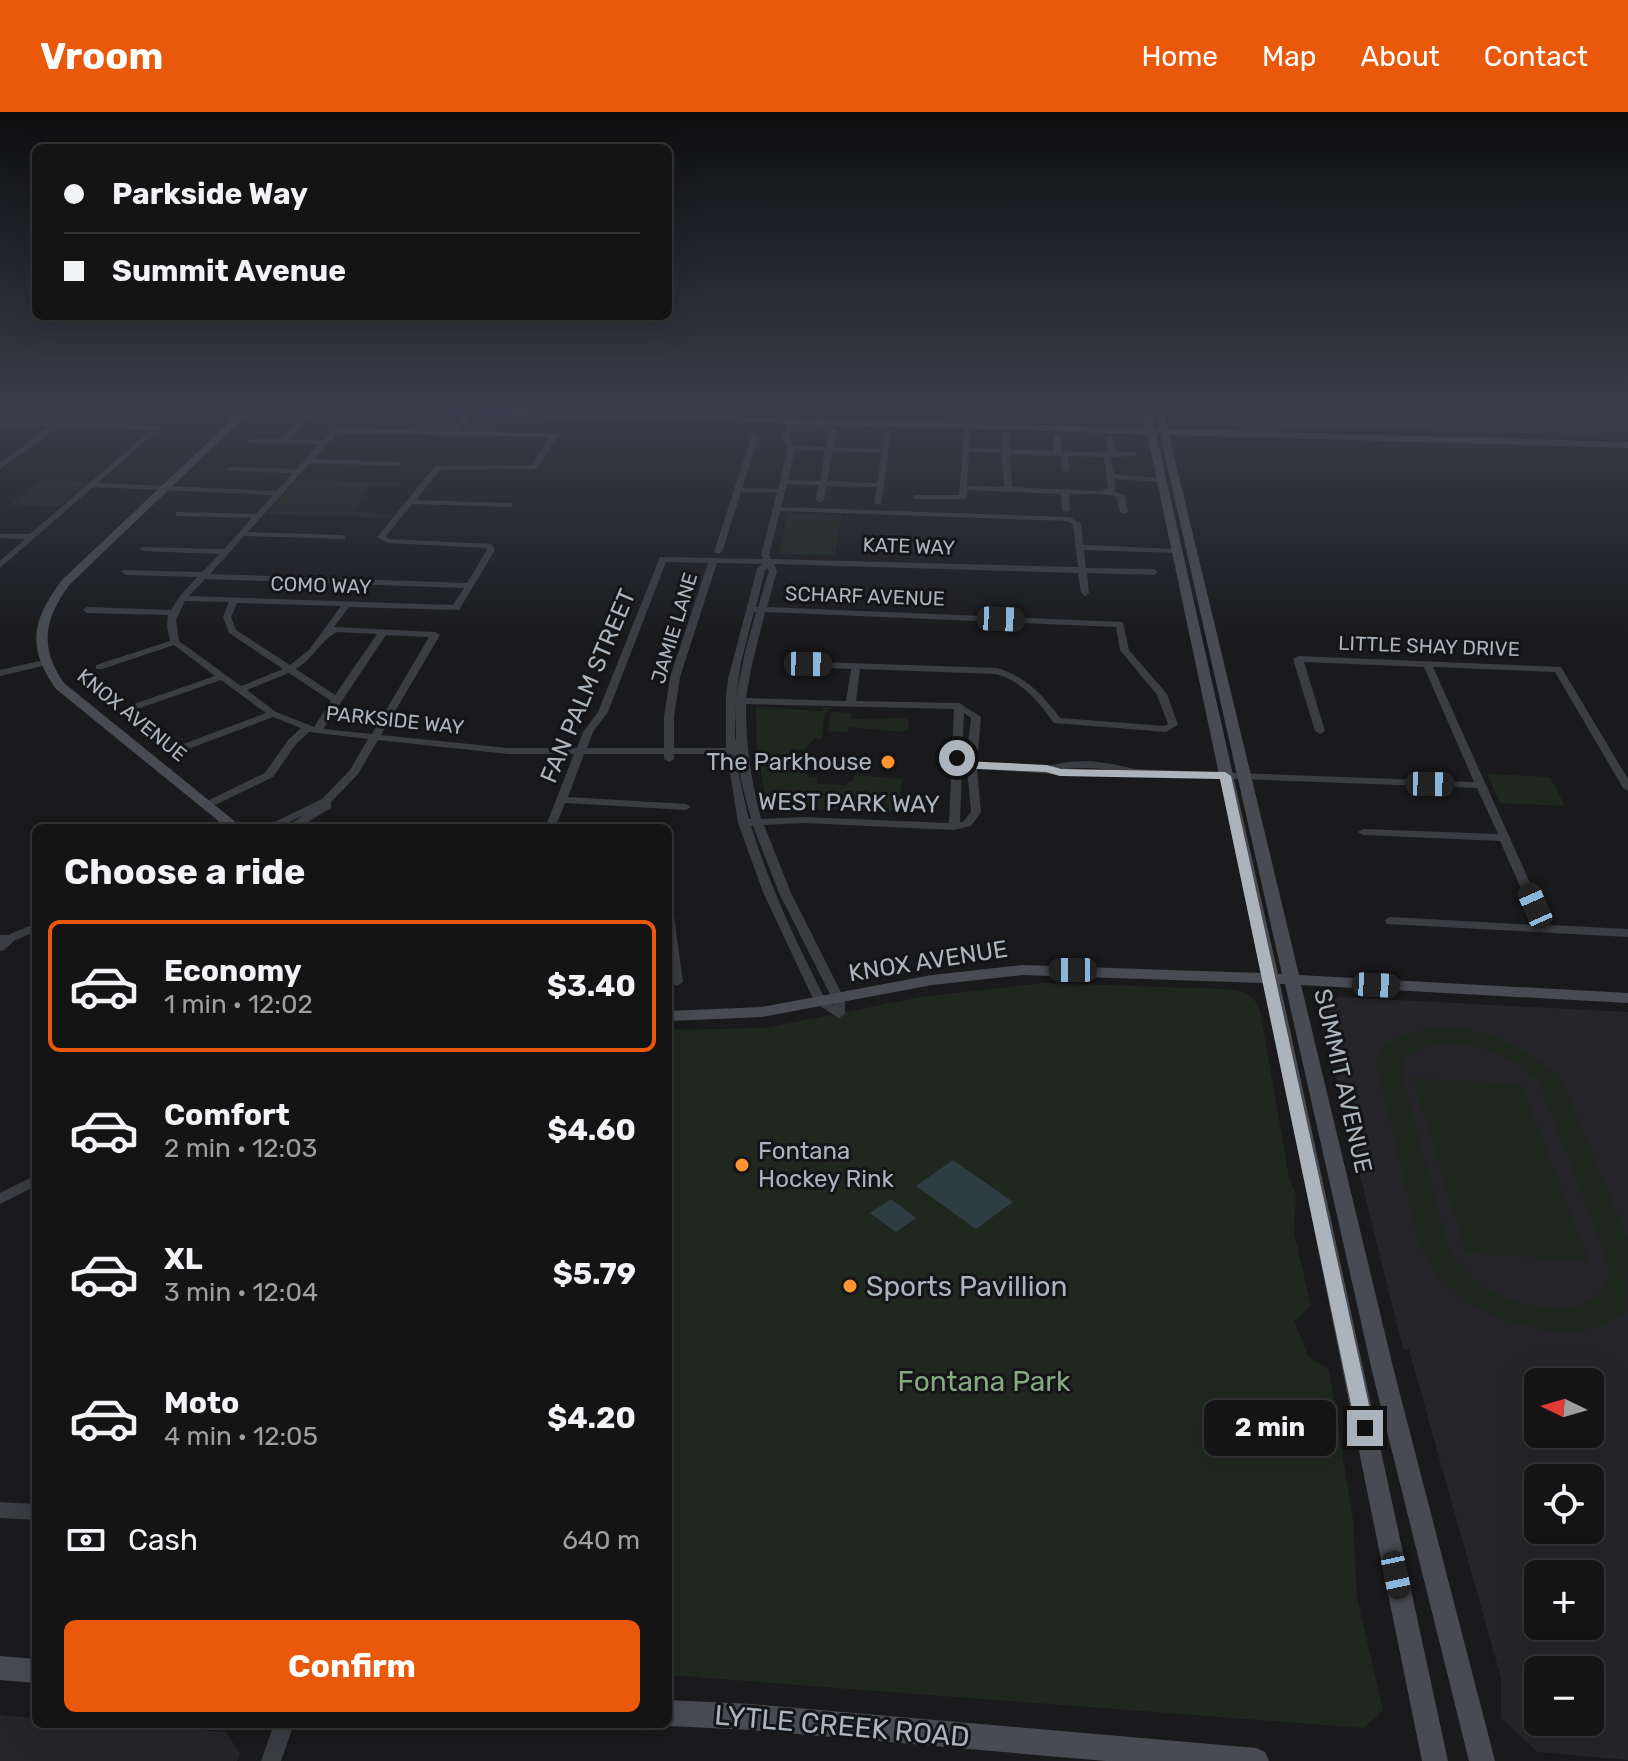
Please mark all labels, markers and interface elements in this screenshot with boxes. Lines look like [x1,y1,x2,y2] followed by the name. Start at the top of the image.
[40,33,163,79] text: Vroom
[1141,40,1218,73] text: Home
[1262,40,1316,73] text: Map
[1360,40,1440,73] text: About
[1484,40,1588,73] text: Contact
[112,176,308,212] text: Parkside Way
[112,253,346,289] text: Summit Avenue
[862,532,956,560] street label: KATE WAY
[646,570,702,686] street label: JAMIE LANE
[270,571,372,599] street label: COMO WAY
[785,581,945,611] street label: SCHARF AVENUE
[534,585,642,787] street label: FAN PALM STREET
[977,606,1025,632] car
[1338,631,1520,661] street label: LITTLE SHAY DRIVE
[784,652,832,676] car
[72,664,192,766] street label: KNOX AVENUE
[325,701,465,739] street label: PARKSIDE WAY
[939,740,975,776] route start
[706,748,872,776] place label: The Parkhouse
[879,753,897,771] marker: The Parkhouse
[1406,772,1454,796] car
[758,787,940,819] street label: WEST PARK WAY
[64,850,305,893] text: Choose a ride
[1514,879,1556,933] car
[847,935,1009,987] street label: KNOX AVENUE
[68,950,140,1022] icon: car
[164,953,302,989] text: Economy
[1049,958,1097,982] car
[547,968,636,1004] text: $3.40
[1351,972,1401,998] car
[1308,986,1378,1176] street label: SUMMIT AVENUE
[164,989,313,1020] text: 1 min · 12:02
[68,1094,140,1166] icon: car
[164,1097,290,1133] text: Comfort
[547,1112,636,1148] text: $4.60
[164,1133,317,1164] text: 2 min · 12:03
[758,1137,894,1193] place label: Fontana Hockey Rink
[733,1156,751,1174] marker: Fontana Hockey Rink
[68,1238,140,1310] icon: car
[164,1241,203,1277] text: XL
[553,1256,636,1292] text: $5.79
[866,1270,1068,1303] place label: Sports Pavillion
[164,1277,318,1308] text: 3 min · 12:04
[841,1277,859,1295] marker: Sports Pavillion
[898,1365,1071,1398] park label: Fontana Park
[1524,1368,1604,1448] north arrow
[1524,1368,1604,1736] map controls
[68,1382,140,1454] icon: car
[164,1385,239,1421] text: Moto
[547,1400,636,1436] text: $4.20
[1205,1400,1337,1456] callout: 2 min
[1347,1410,1383,1446] route end
[1235,1412,1305,1443] text: 2 min
[164,1421,318,1452] text: 4 min · 12:05
[1524,1464,1604,1544] button: locate
[64,1518,108,1562] icon: cash
[128,1522,198,1558] text: Cash
[562,1525,640,1556] text: 640 m
[1379,1549,1413,1601] car
[1524,1560,1604,1640] button: +
[64,1620,640,1712] button: Confirm
[1524,1656,1604,1736] button: −
[713,1698,971,1754] street label: LYTLE CREEK ROAD

